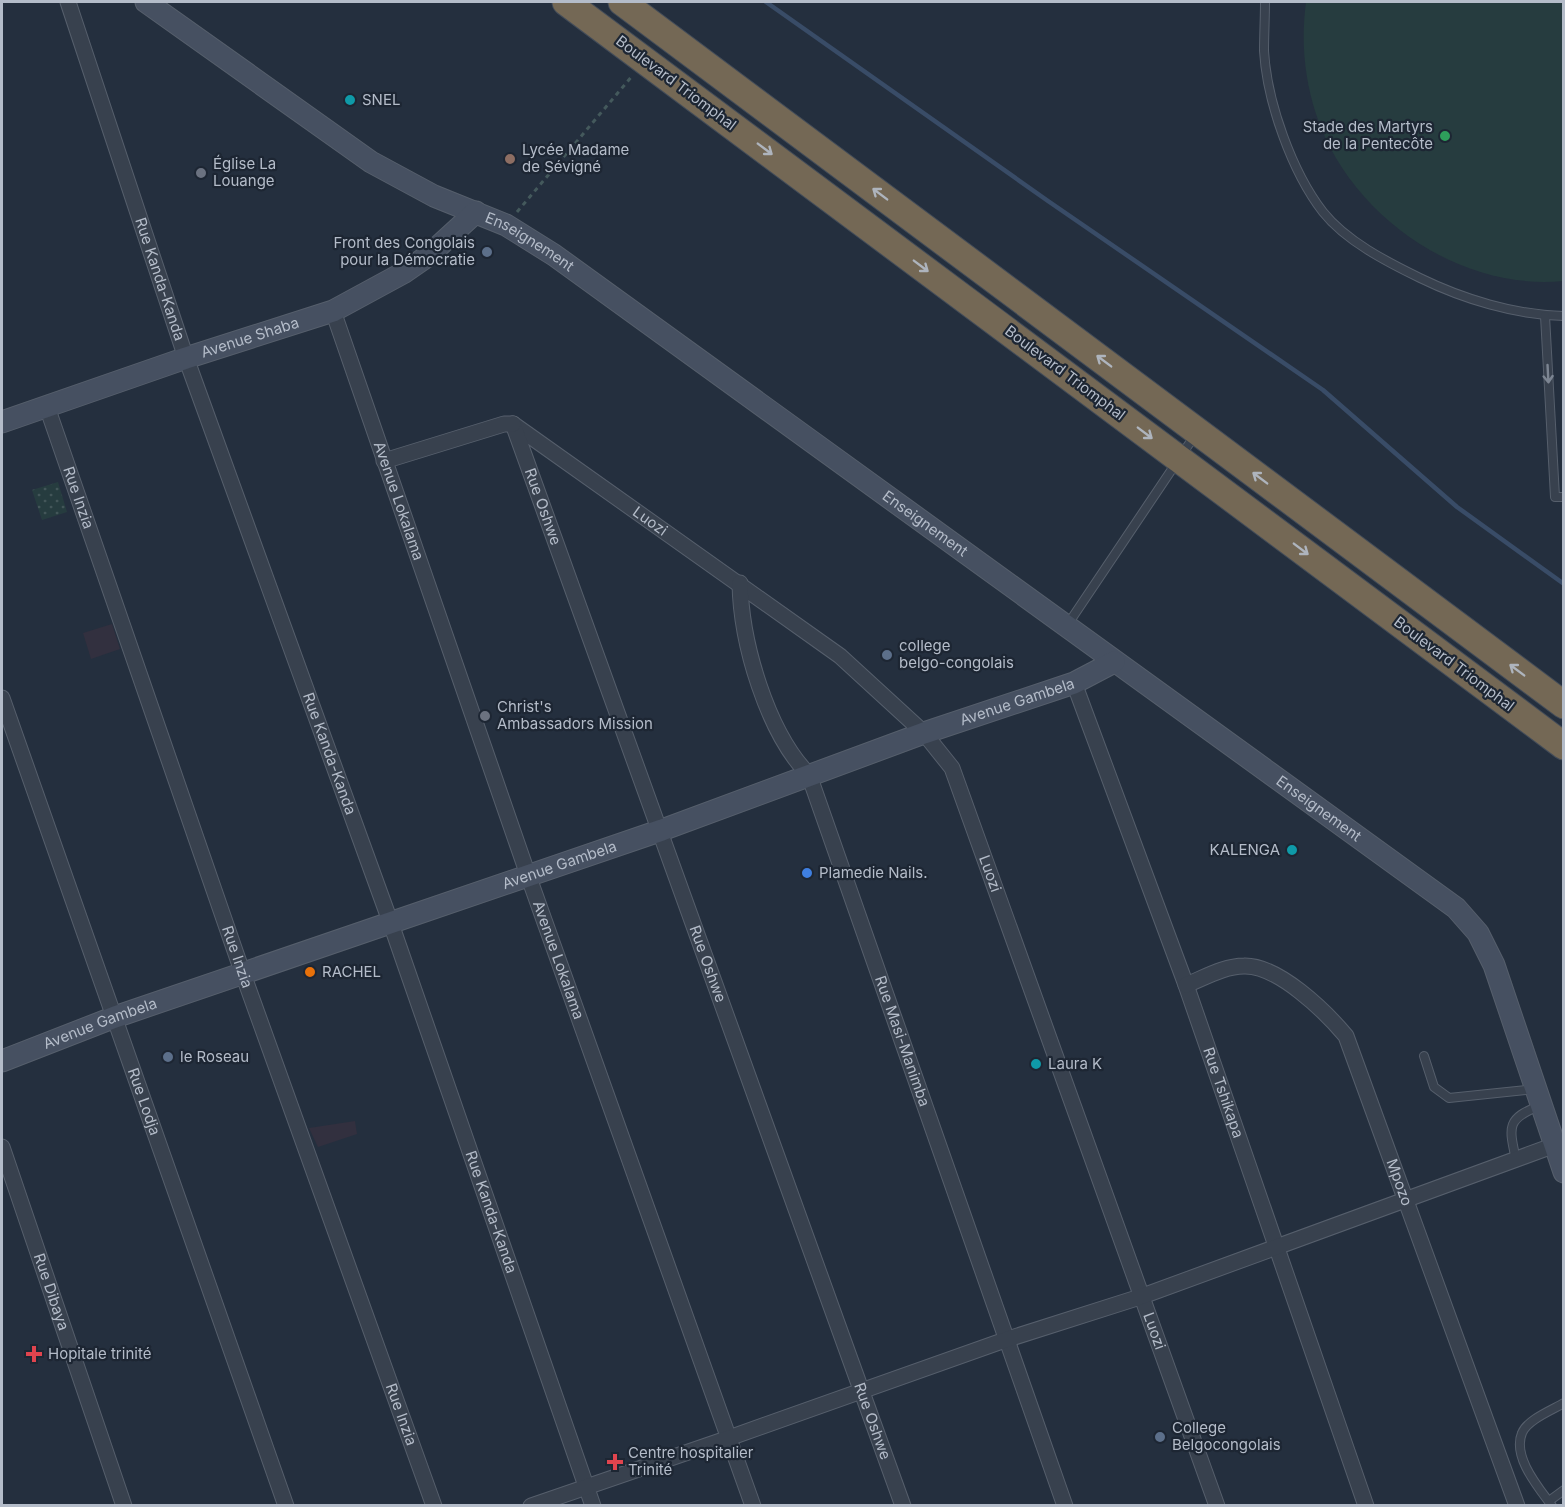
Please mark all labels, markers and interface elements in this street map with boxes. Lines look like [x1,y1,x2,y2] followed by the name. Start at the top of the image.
[612,31,740,134] street label: Boulevard Triomphal
[362,90,400,109] place label: SNEL
[343,93,357,107] marker: SNEL
[1303,117,1433,153] place label: Stade des Martyrs de la Pentecôte
[1438,129,1452,143] marker: Stade des Martyrs de la Pentecôte
[522,140,629,176] place label: Lycée Madame de Sévigné
[756,143,772,155] one-way arrow
[503,152,517,166] marker: Lycée Madame de Sévigné
[213,154,276,190] place label: Église La Louange
[194,166,208,180] marker: Église La Louange
[872,188,888,201] one-way arrow
[483,208,578,276] street label: Enseignement
[131,215,190,343] street label: Rue Kanda-Kanda
[334,233,475,269] place label: Front des Congolais pour la Démocratie
[480,245,494,259] marker: Front des Congolais pour la Démocratie
[913,259,929,272] one-way arrow
[199,313,301,362] street label: Avenue Shaba
[1001,321,1129,424] street label: Boulevard Triomphal
[1096,355,1112,367] one-way arrow
[1543,364,1554,383] one-way arrow
[1136,426,1152,439] one-way arrow
[370,439,429,563] street label: Avenue Lokalama
[59,464,98,531] street label: Rue Inzia
[521,466,566,548] street label: Rue Oshwe
[1252,471,1268,484] one-way arrow
[879,486,972,561] street label: Enseignement
[629,502,671,540] street label: Luozi
[1292,543,1308,556] one-way arrow
[1390,612,1518,715] street label: Boulevard Triomphal
[899,636,1014,672] place label: college belgo-congolais
[880,648,894,662] marker: college belgo-congolais
[1509,664,1525,676] one-way arrow
[957,674,1077,729] street label: Avenue Gambela
[299,690,361,817] street label: Rue Kanda-Kanda
[497,697,653,733] place label: Christ's Ambassadors Mission
[478,709,492,723] marker: Christ's Ambassadors Mission
[1273,771,1365,845] street label: Enseignement
[500,836,619,893] street label: Avenue Gambela
[1210,840,1280,859] place label: KALENGA
[1285,843,1299,857] marker: KALENGA
[975,852,1006,895] street label: Luozi
[819,863,928,882] place label: Plamedie Nails.
[800,866,814,880] marker: Plamedie Nails.
[529,898,589,1022] street label: Avenue Lokalama
[218,923,257,991] street label: Rue Inzia
[686,923,731,1005] street label: Rue Oshwe
[322,962,381,981] place label: RACHEL
[303,965,317,979] marker: RACHEL
[871,973,934,1109] street label: Rue Masi-Manimba
[40,993,159,1053] street label: Avenue Gambela
[1199,1045,1248,1140] street label: Rue Tshikapa
[180,1047,249,1066] place label: le Roseau
[161,1050,175,1064] marker: le Roseau
[1048,1054,1102,1073] place label: Laura K
[1029,1057,1043,1071] marker: Laura K
[124,1065,165,1138] street label: Rue Lodja
[461,1148,522,1276] street label: Rue Kanda-Kanda
[1383,1156,1417,1208] street label: Mpozo
[30,1251,74,1333] street label: Rue Dibaya
[1139,1310,1170,1352] street label: Luozi
[48,1344,151,1363] place label: Hopitale trinité
[25,1345,43,1363] marker: Hopitale trinité
[850,1380,895,1462] street label: Rue Oshwe
[382,1381,422,1448] street label: Rue Inzia
[1172,1418,1281,1454] place label: College Belgocongolais
[1153,1430,1167,1444] marker: College Belgocongolais
[628,1443,754,1479] place label: Centre hospitalier Trinité
[606,1453,624,1471] marker: Centre hospitalier Trinité

